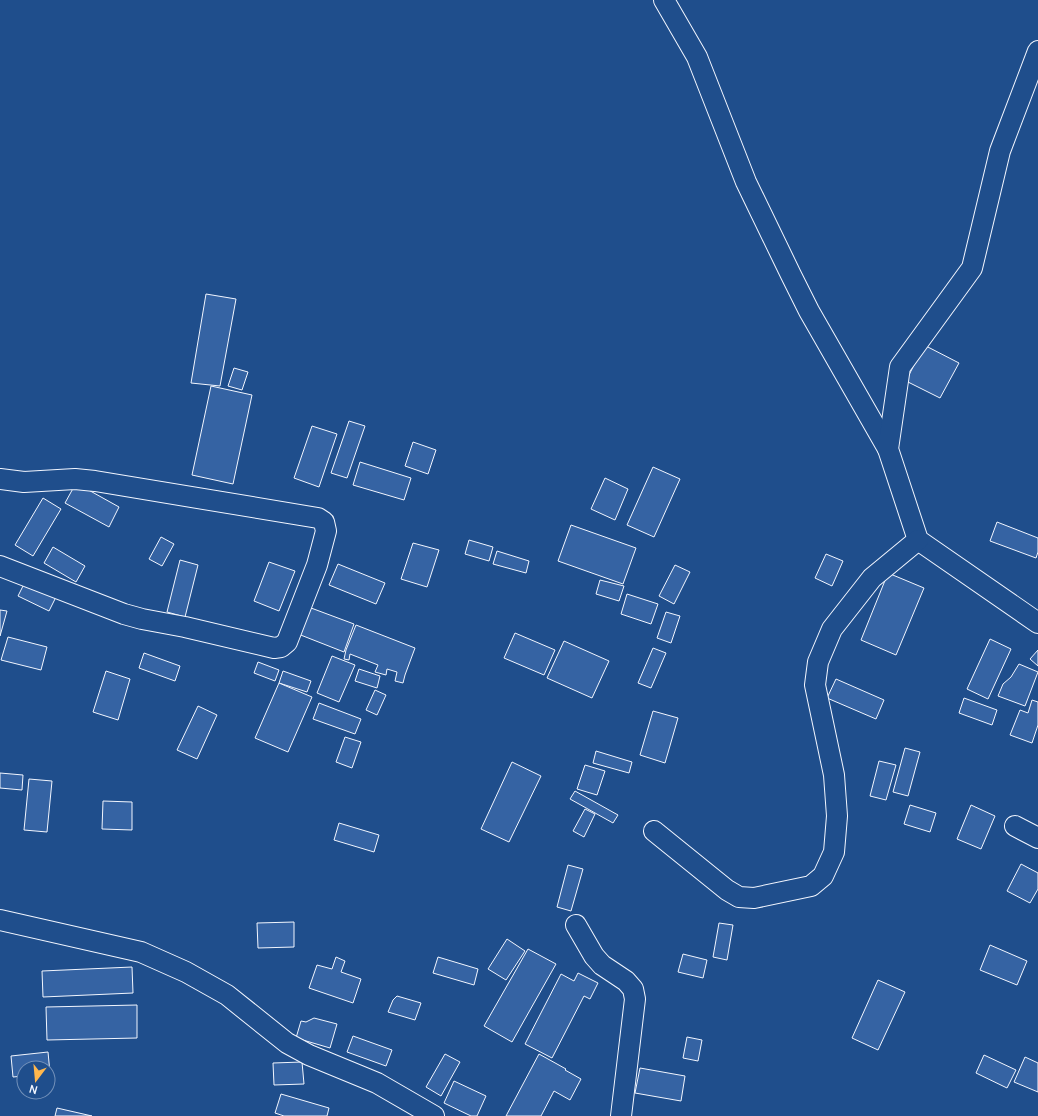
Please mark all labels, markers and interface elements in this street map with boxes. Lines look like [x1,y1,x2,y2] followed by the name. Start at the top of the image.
[16,1060,56,1100] north arrow
[27,1082,39,1098] text: N

